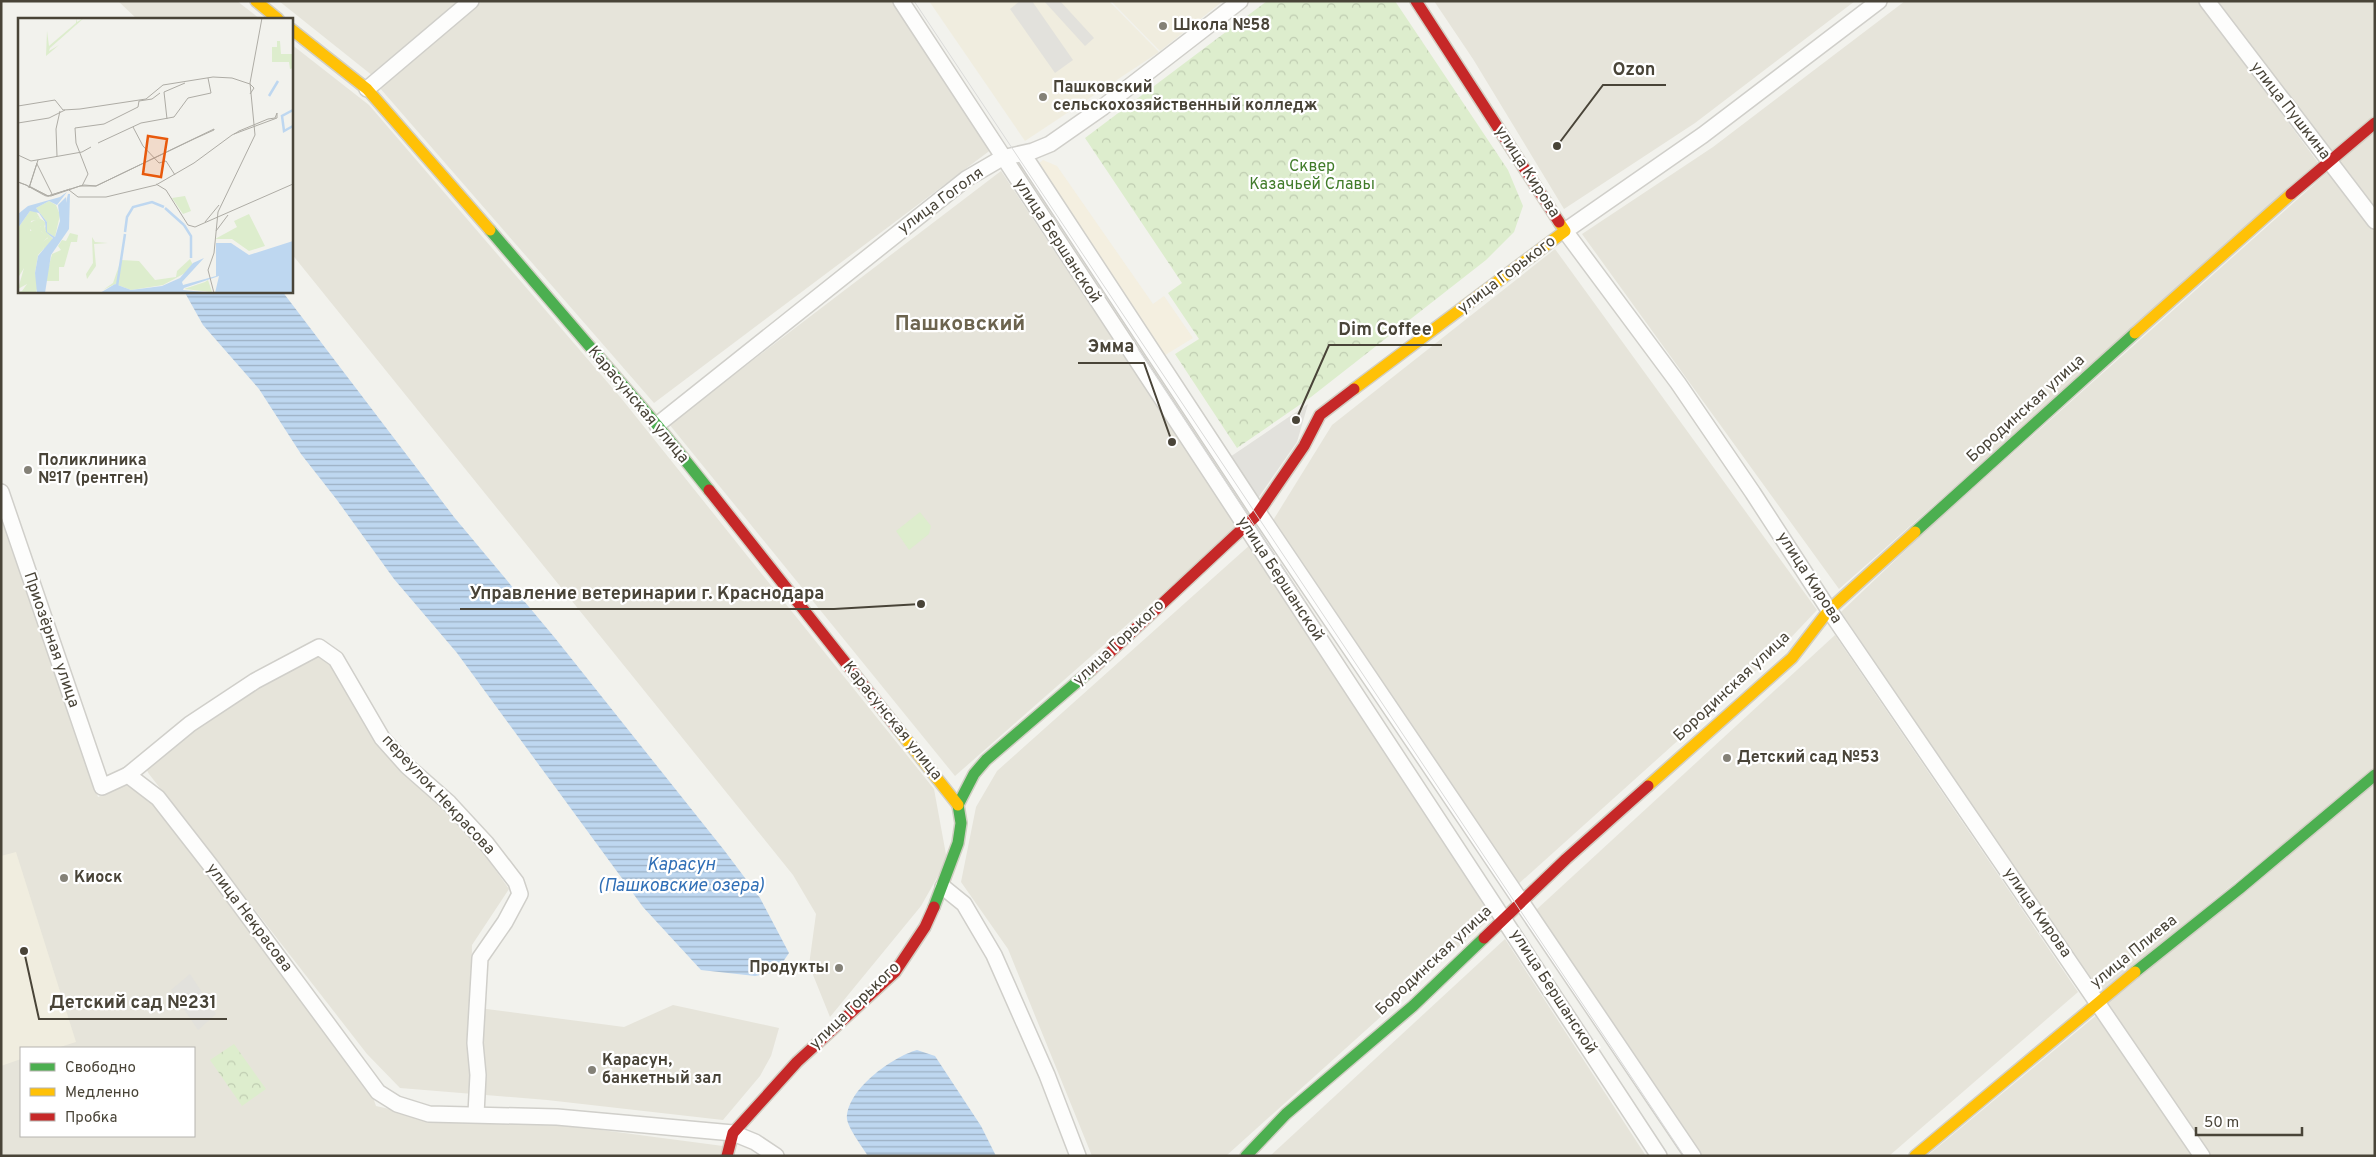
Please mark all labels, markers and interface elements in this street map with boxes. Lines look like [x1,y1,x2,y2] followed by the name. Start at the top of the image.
[1173,16,1270,36] place label: Школа №58
[18,18,292,292] inset map
[1157,20,1169,32] marker: Школа №58
[1603,52,1666,85] callout: Ozon
[2245,58,2335,164] street label: улица Пушкина
[1613,59,1655,82] text: Ozon
[1053,78,1318,116] place label: Пашковский сельскохозяйственный колледж
[1037,91,1049,103] marker: Пашковский сельскохозяйственный колледж
[1490,122,1564,222] street label: улица Кирова
[1249,157,1375,195] park label: Сквер Казачьей Славы
[894,163,988,239] street label: улица Гоголя
[1009,175,1105,307] street label: улица Бершанской
[1454,232,1560,318] street label: улица Горького
[895,311,1025,338] district label: Пашковский
[1329,312,1442,345] callout: Dim Coffee
[1338,319,1432,342] text: Dim Coffee
[1078,330,1144,363] callout: Эмма
[1088,336,1134,359] text: Эмма
[583,342,693,468] street label: Карасунская улица
[1963,351,2089,467] street label: Бородинская улица
[38,451,149,489] place label: Поликлиника №17 (рентген)
[22,464,34,476] marker: Поликлиника №17 (рентген)
[1232,513,1328,645] street label: улица Бершанской
[1772,528,1846,628] street label: улица Кирова
[18,570,84,710] street label: Приозёрная улица
[460,576,834,609] callout: Управление ветеринарии г. Краснодара
[470,583,824,606] text: Управление ветеринарии г. Краснодара
[1069,595,1169,690] street label: улица Горького
[1670,628,1794,746] street label: Бородинская улица
[838,657,946,785] street label: Карасунская улица
[377,731,499,859] street label: переулок Некрасова
[1737,748,1879,768] place label: Детский сад №53
[1721,752,1733,764] marker: Детский сад №53
[598,854,764,898] water label: Карасун (Пашковские озера)
[202,860,296,976] street label: улица Некрасова
[1999,864,2075,962] street label: улица Кирова
[74,868,122,888] place label: Киоск
[58,872,70,884] marker: Киоск
[1372,902,1496,1020] street label: Бородинская улица
[2086,911,2182,993] street label: улица Плиева
[1505,926,1601,1058] street label: улица Бершанской
[749,958,829,978] place label: Продукты
[806,958,904,1054] street label: улица Горького
[833,962,845,974] marker: Продукты
[39,986,227,1019] callout: Детский сад №231
[49,992,217,1015] text: Детский сад №231
[20,1047,195,1137] legend
[602,1051,722,1089] place label: Карасун, банкетный зал
[65,1059,136,1078] text: Свободно
[586,1064,598,1076] marker: Карасун, банкетный зал
[65,1084,139,1103] text: Медленно
[2196,1104,2302,1136] scale bar
[65,1109,117,1128] text: Пробка
[2204,1114,2239,1133] text: 50 m

